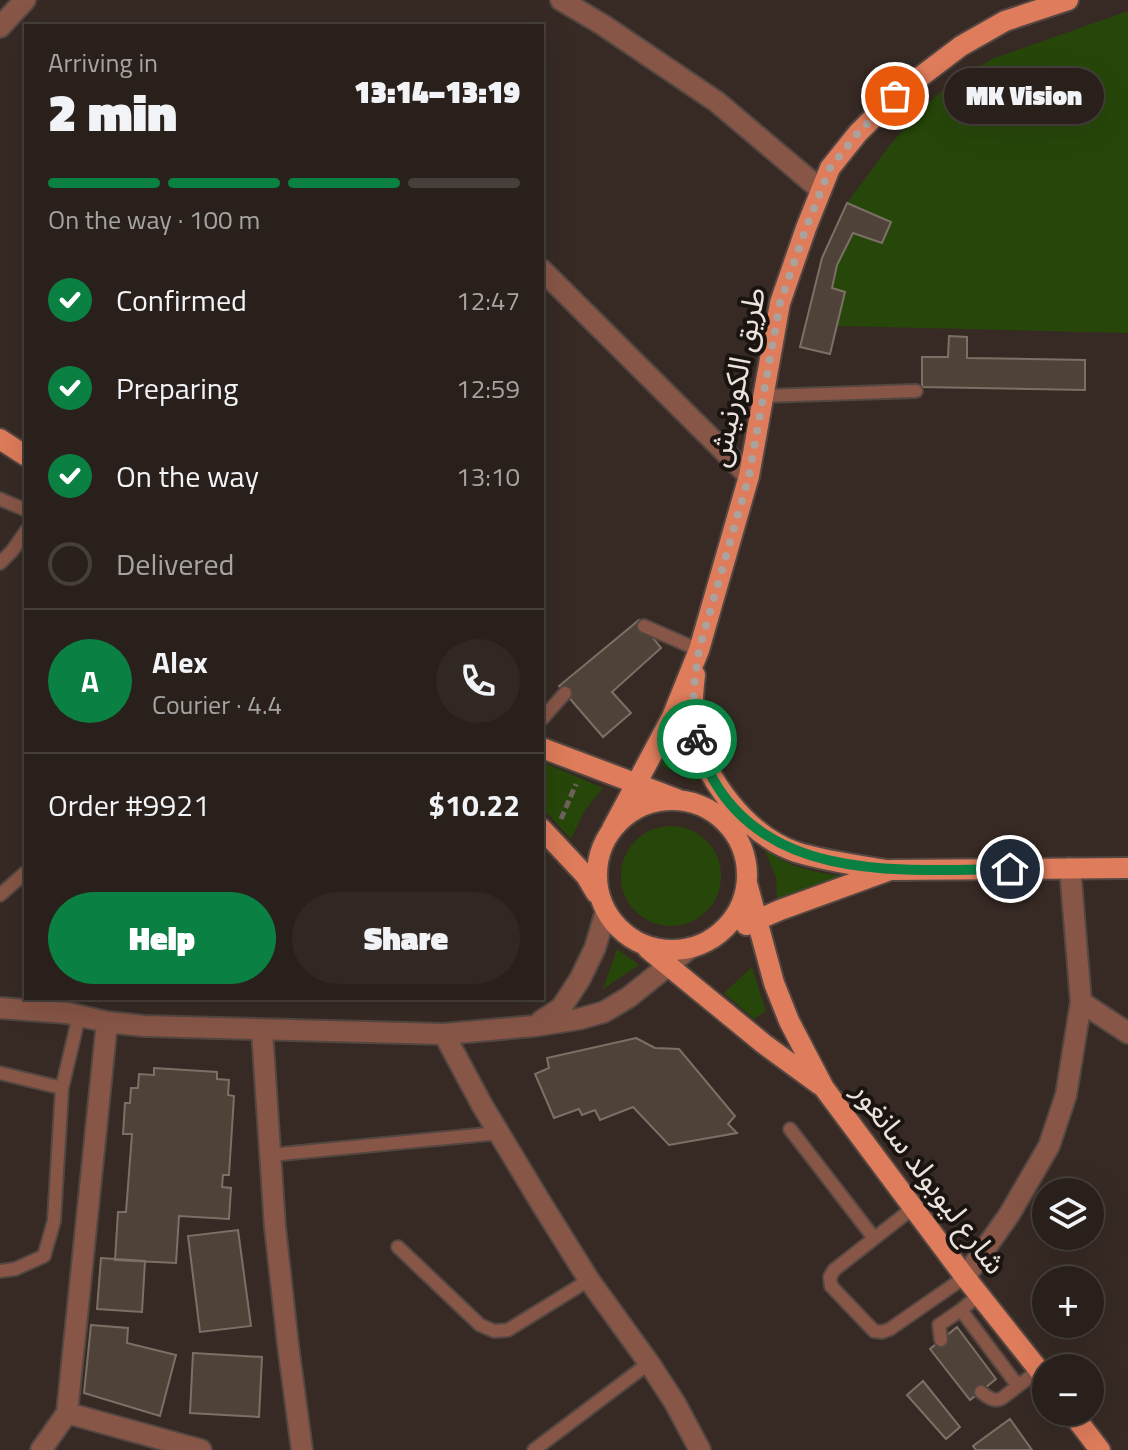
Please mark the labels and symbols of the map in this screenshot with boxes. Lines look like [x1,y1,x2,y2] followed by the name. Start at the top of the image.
[861,62,929,130] pin
[943,68,1103,124] callout: MK Vision
[695,283,778,471] street label: طريق الكورنيش
[657,699,737,779] courier
[976,835,1044,903] pin
[841,1070,1018,1284] street label: شارع ليوبولد سانغور

